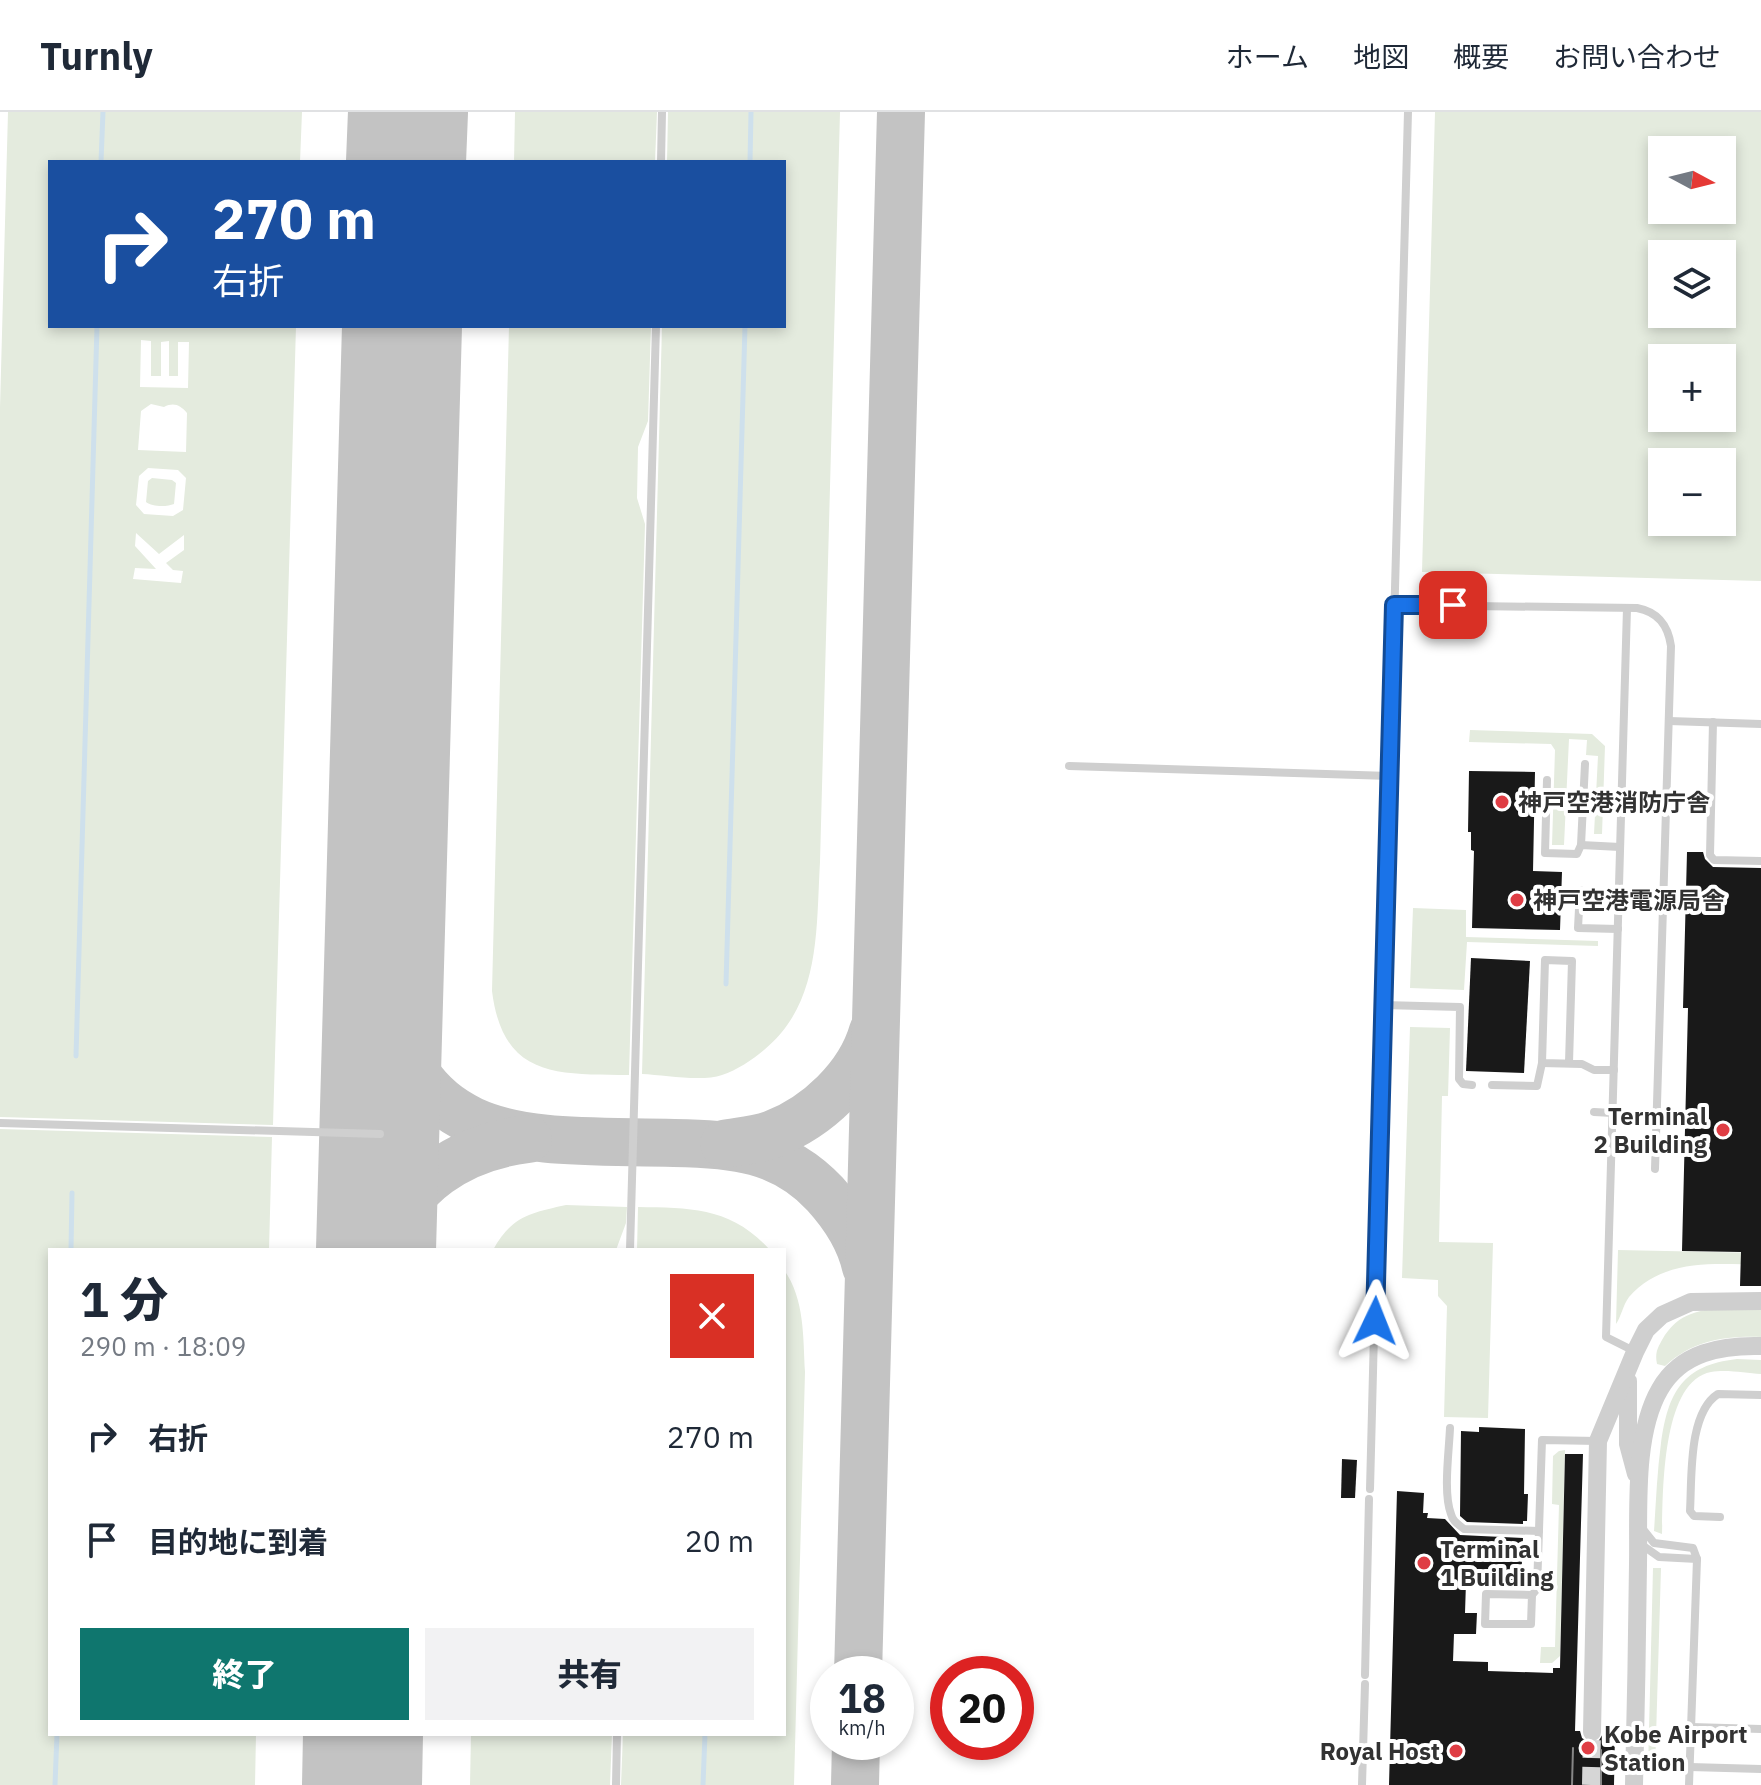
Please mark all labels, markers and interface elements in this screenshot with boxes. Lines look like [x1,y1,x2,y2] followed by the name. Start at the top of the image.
[40,31,153,80] text: Turnly
[1226,38,1309,75] text: ホーム
[1353,38,1409,75] text: 地図
[1453,38,1509,75] text: 概要
[1553,38,1721,75] text: お問い合わせ
[1648,136,1736,224] north arrow
[1648,136,1736,536] map controls
[212,182,376,254] text: 270 m
[80,192,184,296] icon: right
[1648,240,1736,328] button: layers
[212,257,284,304] text: 右折
[1648,344,1736,432] button: +
[1648,448,1736,536] button: −
[1419,571,1487,639] pin
[1431,583,1475,627] icon: arrive
[1518,786,1710,818] place label: 神戸空港消防庁舎
[1493,793,1511,811] marker: 神戸空港消防庁舎
[1533,884,1725,916] place label: 神戸空港電源局舎
[1508,891,1526,909] marker: 神戸空港電源局舎
[1593,1100,1708,1160] place label: Terminal 2 Building
[1714,1121,1732,1139] marker: Terminal 2 Building
[80,1268,168,1330] text: 1 分
[670,1274,754,1358] button: close
[1333,1279,1417,1363] position arrow
[80,1329,246,1363] text: 290 m · 18:09
[80,1414,124,1458] icon: right
[667,1417,754,1456] text: 270 m
[148,1418,208,1457] text: 右折
[80,1518,124,1562] icon: arrive
[685,1521,754,1560] text: 20 m
[148,1522,328,1561] text: 目的地に到着
[1440,1533,1554,1593] place label: Terminal 1 Building
[1415,1554,1433,1572] marker: Terminal 1 Building
[80,1628,409,1720] button: 終了
[425,1628,754,1720] button: 共有
[930,1656,1034,1760] speed limit sign: 20
[838,1672,886,1724] text: 18
[838,1714,886,1741] text: km/h
[1604,1718,1748,1778] place label: Kobe Airport Station
[1320,1735,1440,1767] place label: Royal Host
[1579,1739,1597,1757] marker: Kobe Airport Station
[1447,1742,1465,1760] marker: Royal Host

